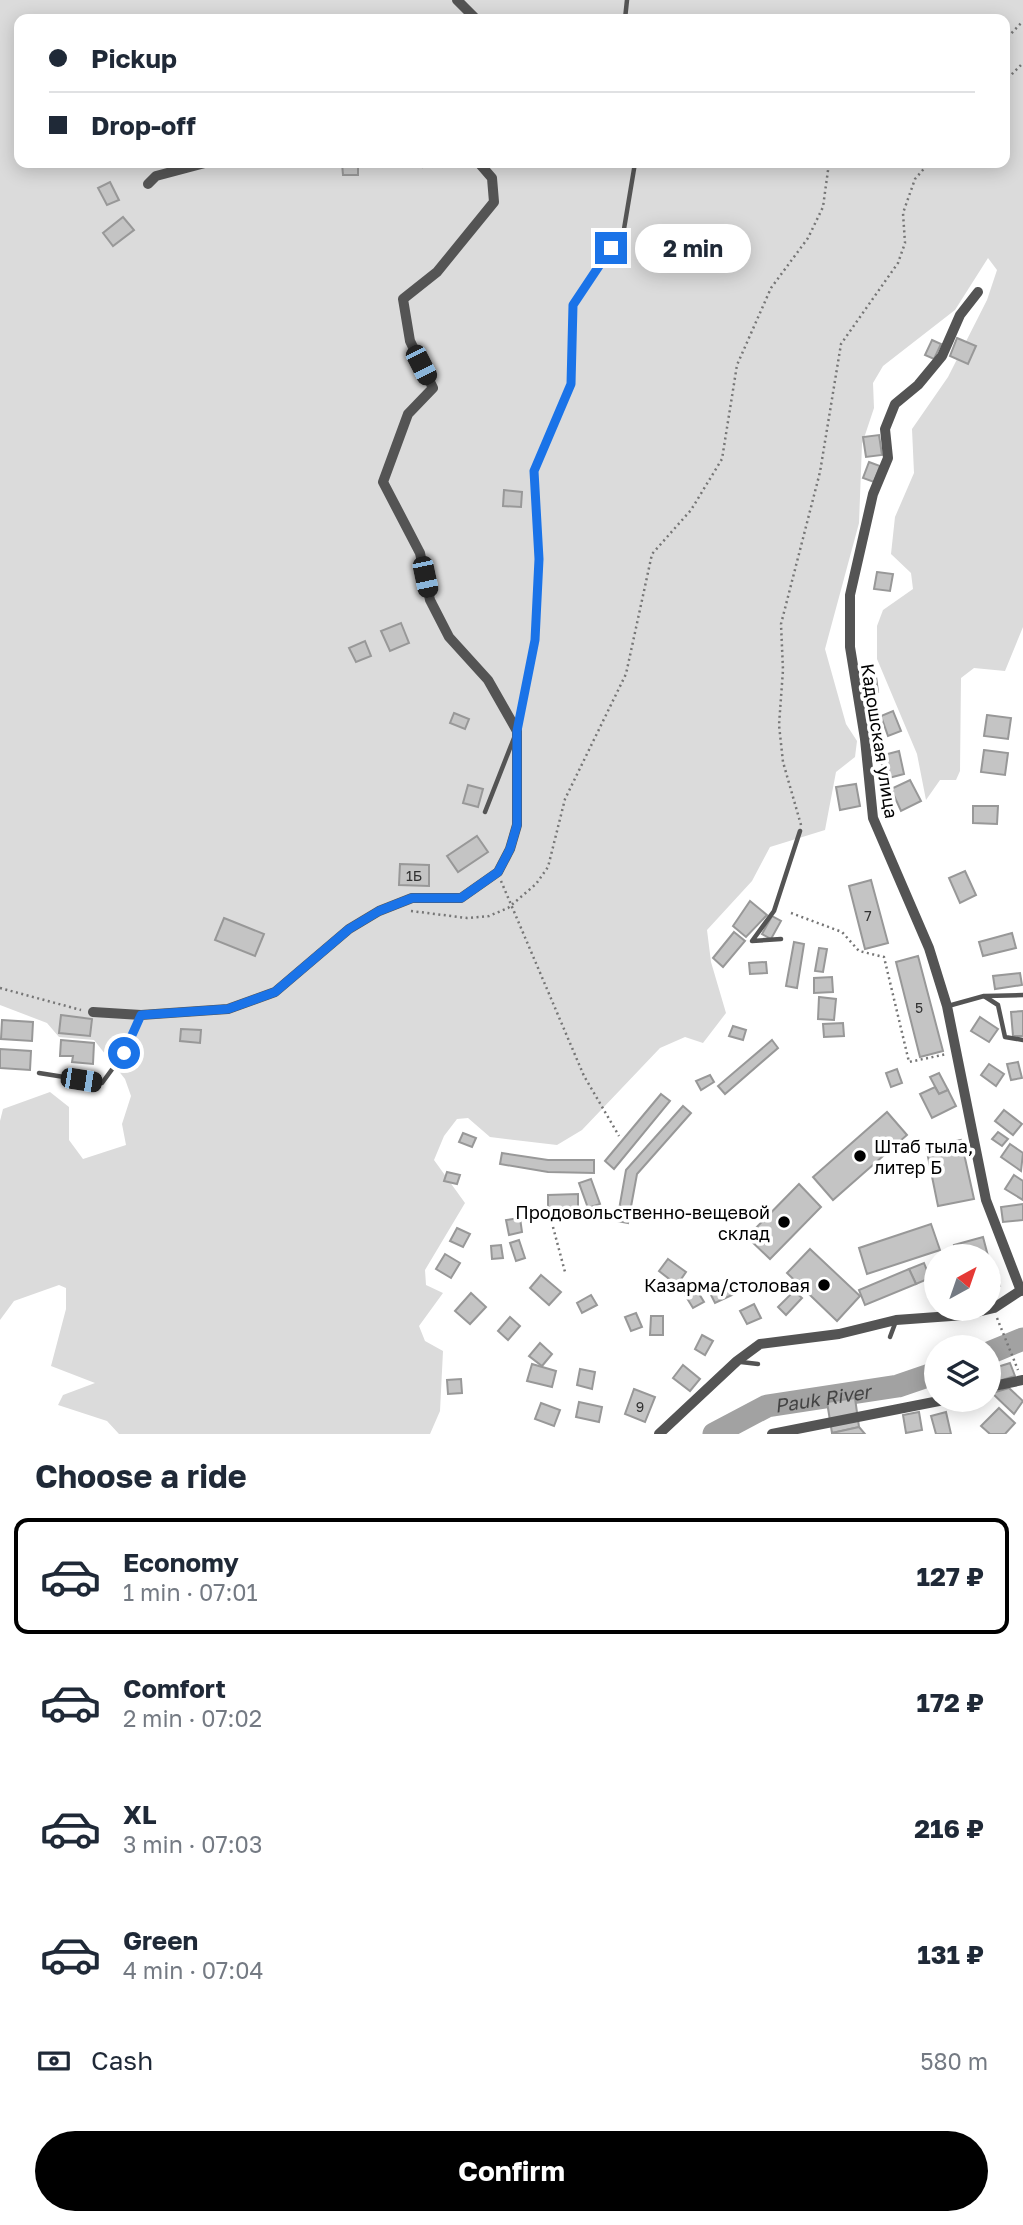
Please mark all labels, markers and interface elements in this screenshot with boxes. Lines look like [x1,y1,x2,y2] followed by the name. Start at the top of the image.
[91,43,177,74] text: Pickup
[91,110,196,141] text: Drop-off
[636,224,751,272] callout: 2 min
[595,232,627,264] route end
[663,234,723,262] text: 2 min
[403,342,440,388] car
[411,554,440,600] car
[857,662,903,820] street label: Кадошская улица
[406,867,422,884] house number: 1Б
[864,907,872,924] house number: 7
[915,999,923,1016] house number: 5
[108,1037,140,1069] route start
[59,1066,104,1094] car
[874,1135,973,1178] place label: Штаб тыла, литер Б
[852,1148,868,1164] marker: Штаб тыла, литер Б
[515,1201,770,1244] place label: Продовольственно-вещевой склад
[776,1214,792,1230] marker: Продовольственно-вещевой склад
[924,1244,1001,1321] north arrow
[924,1244,1001,1412] map controls
[644,1274,810,1296] place label: Казарма/столовая
[816,1277,832,1293] marker: Казарма/столовая
[924,1335,1001,1412] button: layers
[773,1378,875,1416] water label: Pauk River
[636,1398,644,1415] house number: 9
[35,1457,247,1495] text: Choose a ride
[39,1545,102,1608] icon: car
[123,1547,239,1578] text: Economy
[917,1561,984,1592] text: 127 ₽
[123,1578,258,1606] text: 1 min · 07:01
[39,1671,102,1734] icon: car
[123,1673,226,1704] text: Comfort
[917,1687,984,1718] text: 172 ₽
[123,1704,262,1732] text: 2 min · 07:02
[39,1797,102,1860] icon: car
[123,1799,157,1830] text: XL
[914,1813,984,1844] text: 216 ₽
[123,1830,262,1858] text: 3 min · 07:03
[39,1923,102,1986] icon: car
[123,1925,198,1956] text: Green
[917,1939,984,1970] text: 131 ₽
[123,1956,263,1984] text: 4 min · 07:04
[35,2042,73,2080] icon: cash
[91,2045,153,2076] text: Cash
[920,2047,988,2075] text: 580 m
[35,2131,988,2211] button: Confirm

